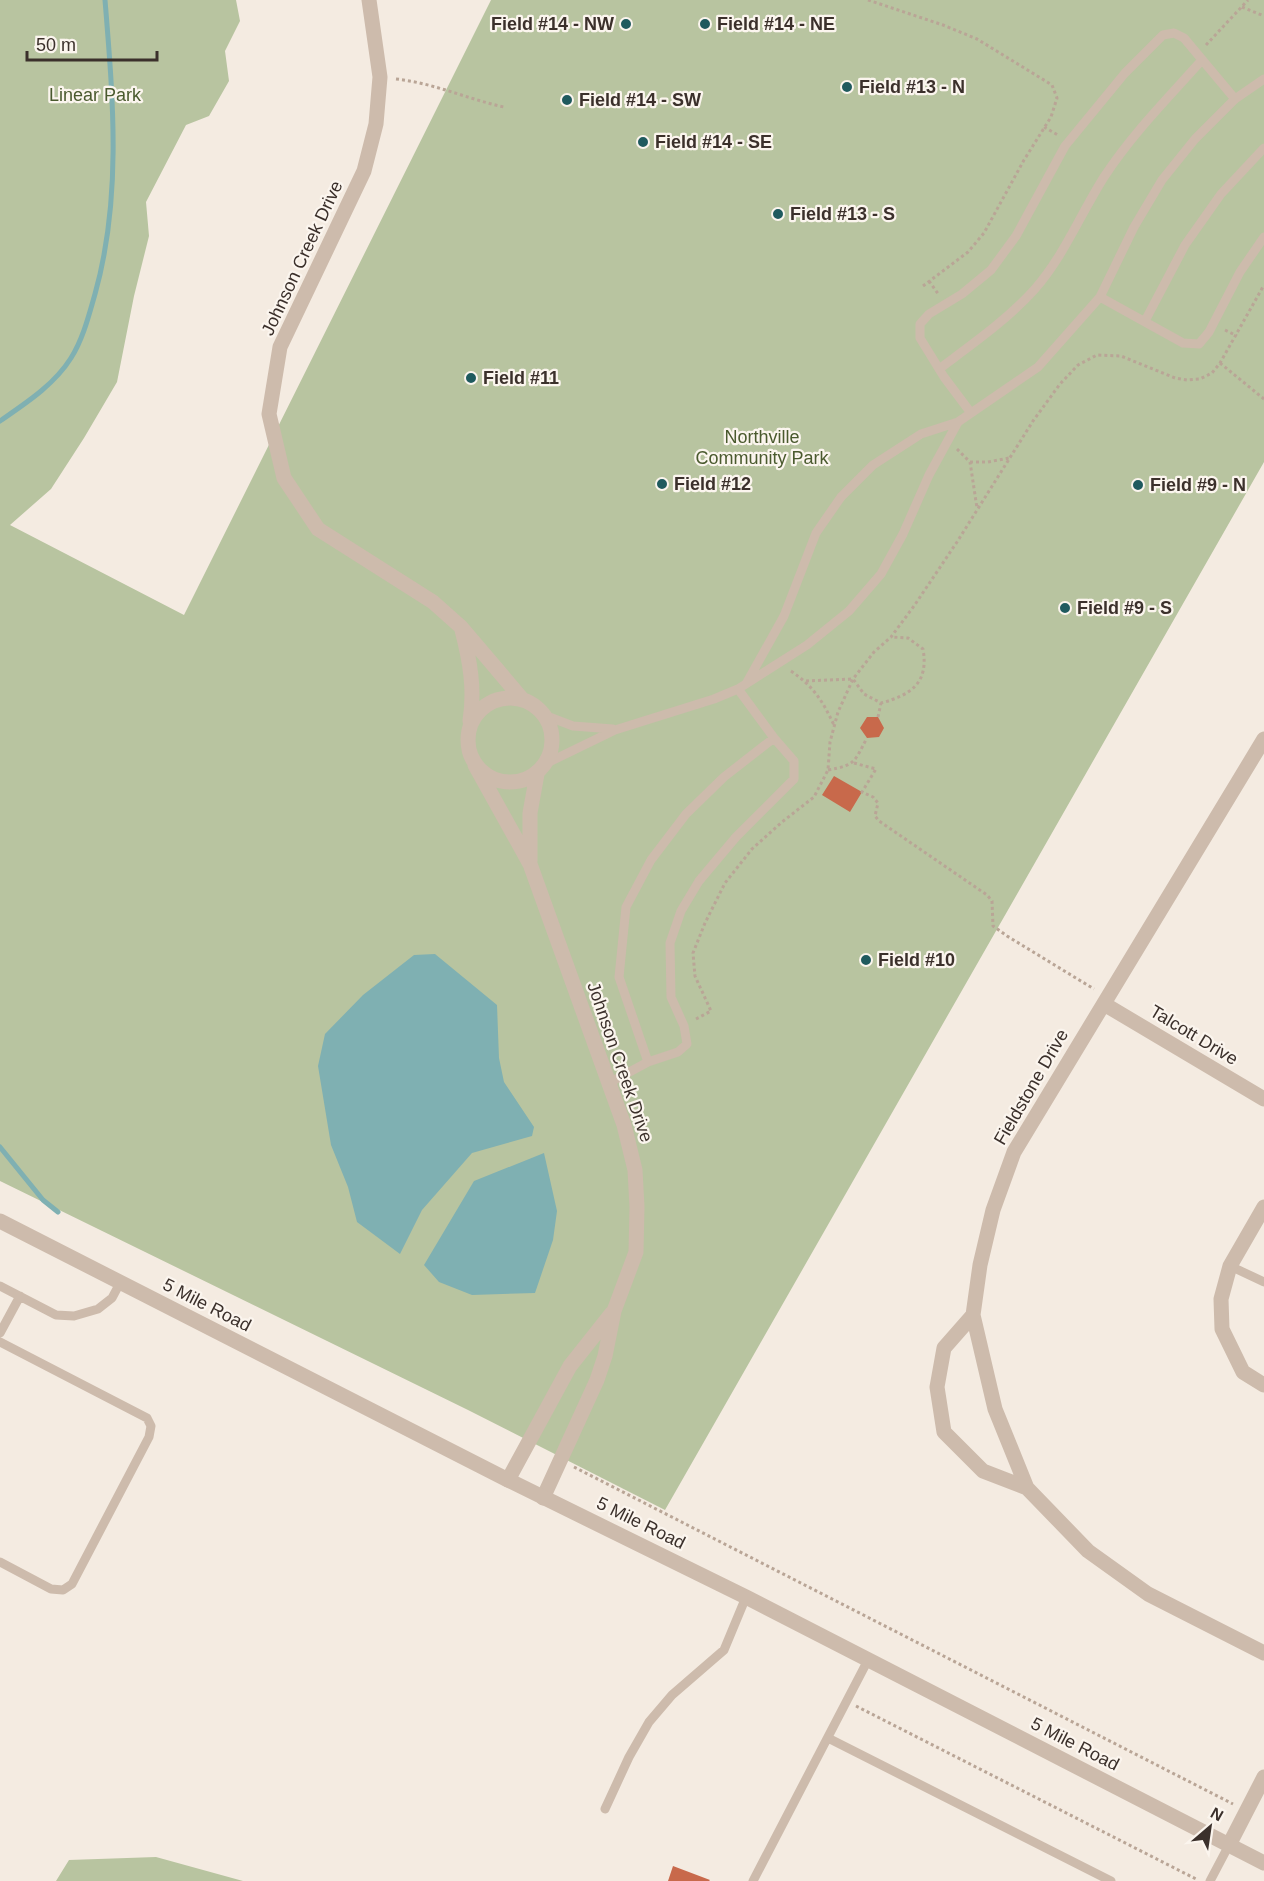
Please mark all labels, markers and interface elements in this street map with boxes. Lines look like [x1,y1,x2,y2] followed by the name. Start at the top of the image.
[491,14,614,34] place label: Field #14 - NW
[717,14,835,34] place label: Field #14 - NE
[619,17,633,31] marker: Field #14 - NW
[698,17,712,31] marker: Field #14 - NE
[27,24,158,62] scale bar
[36,35,76,55] text: 50 m
[859,77,965,97] place label: Field #13 - N
[840,80,854,94] marker: Field #13 - N
[49,85,142,105] park label: Linear Park
[579,90,701,110] place label: Field #14 - SW
[560,93,574,107] marker: Field #14 - SW
[655,132,772,152] place label: Field #14 - SE
[636,135,650,149] marker: Field #14 - SE
[257,178,347,338] street label: Johnson Creek Drive
[790,204,895,224] place label: Field #13 - S
[771,207,785,221] marker: Field #13 - S
[483,368,559,388] place label: Field #11
[464,371,478,385] marker: Field #11
[695,427,830,468] park label: Northville Community Park
[674,474,751,494] place label: Field #12
[1150,475,1246,495] place label: Field #9 - N
[655,477,669,491] marker: Field #12
[1131,478,1145,492] marker: Field #9 - N
[1077,598,1172,618] place label: Field #9 - S
[1058,601,1072,615] marker: Field #9 - S
[878,950,955,970] place label: Field #10
[859,953,873,967] marker: Field #10
[583,979,657,1145] street label: Johnson Creek Drive
[1146,1001,1242,1069] street label: Talcott Drive
[990,1026,1072,1148] street label: Fieldstone Drive
[160,1274,254,1336] street label: 5 Mile Road
[593,1493,689,1553] street label: 5 Mile Road
[1028,1713,1122,1775] street label: 5 Mile Road
[1180,1797,1240,1857] north arrow
[1208,1804,1226,1825] text: N

